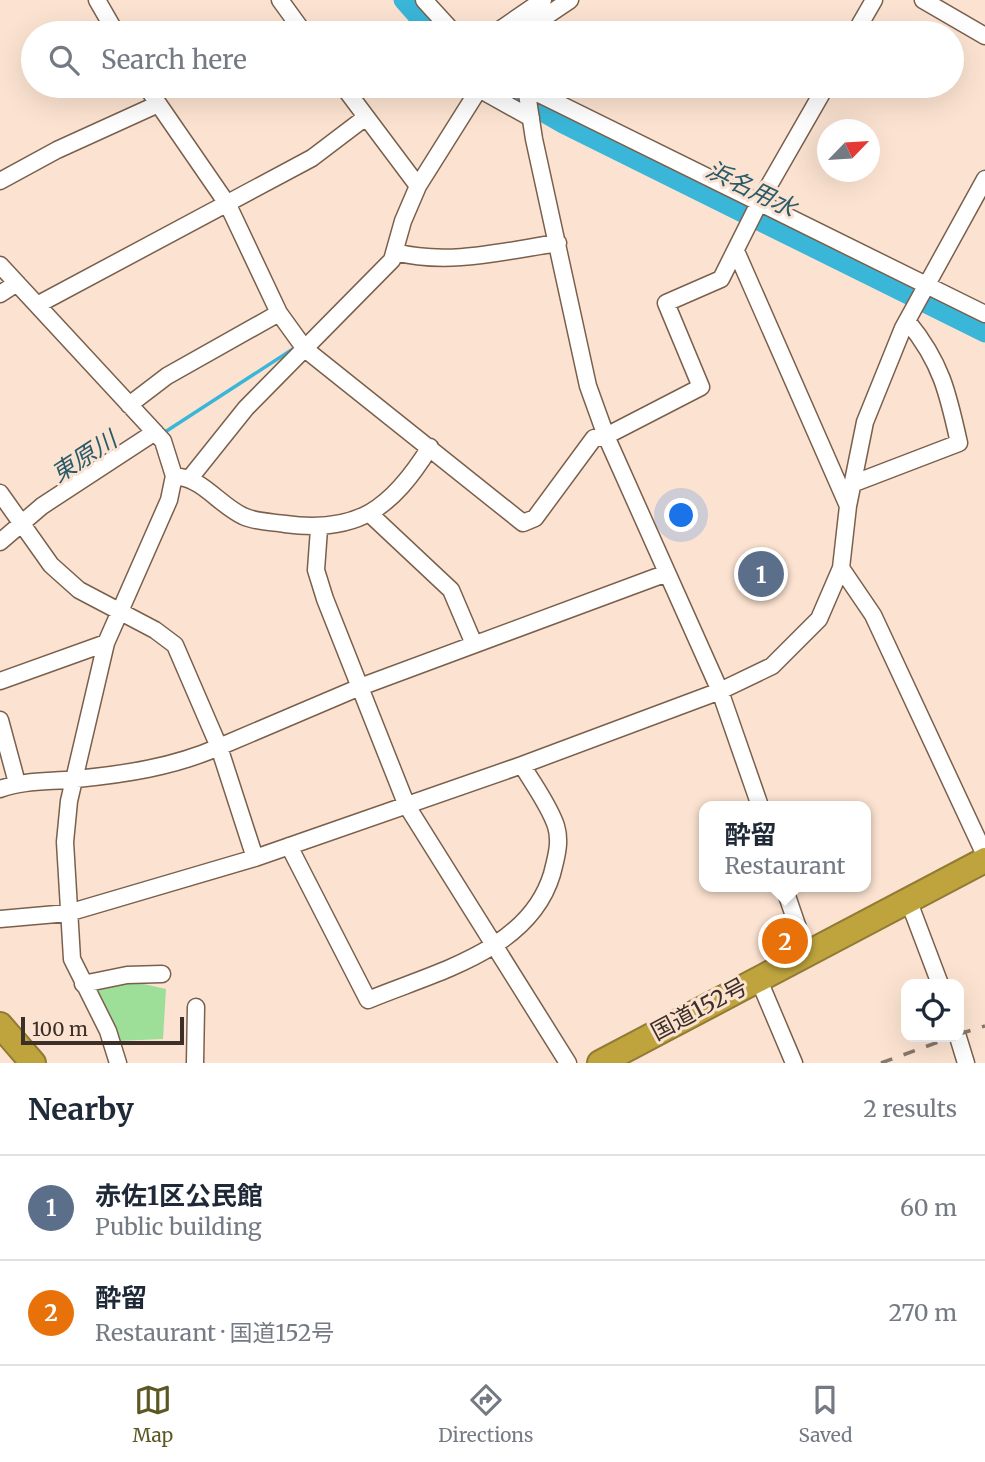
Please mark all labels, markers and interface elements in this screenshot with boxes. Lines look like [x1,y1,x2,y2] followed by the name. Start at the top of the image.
[21,21,964,98] search box
[45,41,83,79] icon: search
[101,43,247,76] text: Search here
[817,119,880,182] north arrow
[701,154,804,225] water label: 浜名用水
[45,422,125,489] water label: 東原川
[664,498,698,532] your location
[738,548,784,600] pin: 1
[699,801,871,892] popup
[724,818,777,851] text: 酔留
[724,851,846,880] text: Restaurant
[762,915,808,967] pin: 2
[646,971,752,1046] street label: 国道152号
[901,979,964,1042] map controls
[901,979,964,1042] button: locate
[21,1014,184,1046] scale bar
[32,1017,88,1041] text: 100 m
[28,1090,134,1128] text: Nearby
[863,1094,957,1123] text: 2 results
[95,1179,263,1212] text: 赤佐1区公民館
[46,1193,56,1222] text: 1
[900,1193,957,1222] text: 60 m
[95,1212,262,1241] text: Public building
[95,1281,147,1314] text: 酔留
[44,1298,58,1327] text: 2
[889,1298,957,1327] text: 270 m
[95,1318,334,1347] text: Restaurant · 国道152号
[133,1381,173,1447] tab: Map
[438,1381,533,1447] tab: Directions
[799,1381,852,1447] tab: Saved

